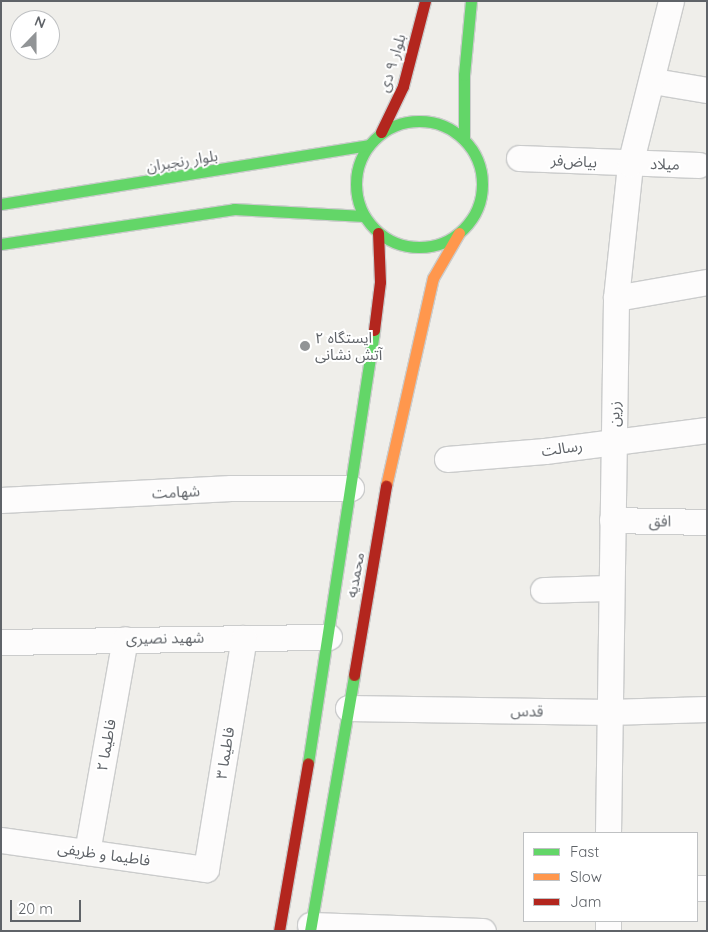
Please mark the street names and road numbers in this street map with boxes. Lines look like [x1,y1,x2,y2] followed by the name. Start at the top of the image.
[375,32,409,94] street label: بلوار ۹ دی
[145,146,219,176] street label: بلوار رنجبران
[550,151,598,171] street label: بیاض‌فر
[650,155,680,173] street label: میلاد
[605,401,623,427] street label: زرین
[540,436,584,460] street label: رسالت
[152,482,200,502] street label: شهامت
[649,512,671,530] street label: افق
[342,551,368,599] street label: محمدیه
[126,628,204,648] street label: شهید نصیری
[510,702,544,720] street label: قدس
[93,718,119,772] street label: فاطیما ۲
[212,726,238,780] street label: ۳ فاطیما
[57,839,151,869] street label: فاطیما و ظریفی

